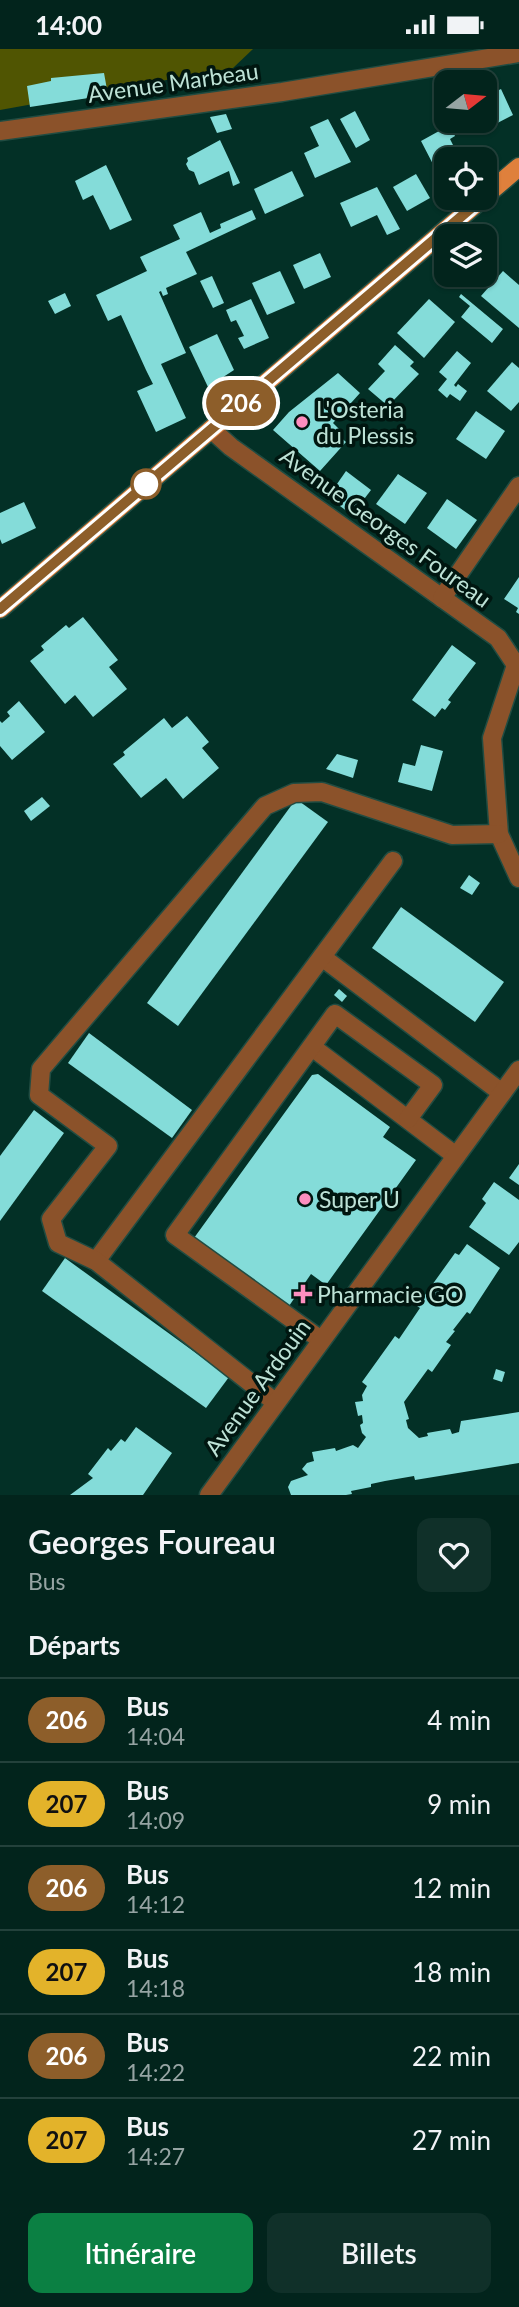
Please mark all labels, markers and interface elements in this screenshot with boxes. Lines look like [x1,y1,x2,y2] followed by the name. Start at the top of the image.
[35,9,102,41] text: 14:00
[86,56,260,108] street label: Avenue Marbeau
[434,70,497,133] north arrow
[434,70,497,287] map controls
[434,147,497,210] button: locate
[434,224,497,287] button: layers
[201,380,281,426] line badge: 206
[220,388,262,417] text: 206
[316,395,414,449] place label: L'Osteria du Plessis
[294,414,310,430] marker: L'Osteria du Plessis
[275,441,497,613] street label: Avenue Georges Foureau
[131,469,161,499] unlabelled marker
[319,1185,400,1213] place label: Super U
[297,1191,313,1207] marker: Super U
[317,1280,463,1308] place label: Pharmacie GO
[295,1286,311,1302] marker: Pharmacie GO
[198,1313,316,1461] street label: Avenue Ardouin
[417,1518,491,1592] button: heart
[28,1521,276,1561] text: Georges Foureau
[28,1567,65,1595] text: Bus
[28,1629,120,1661] text: Départs
[126,1690,169,1722] text: Bus
[427,1704,491,1736] text: 4 min
[46,1705,87,1734] text: 206
[126,1722,185,1750] text: 14:04
[126,1774,169,1806] text: Bus
[427,1788,491,1820] text: 9 min
[46,1789,87,1818] text: 207
[126,1806,185,1834] text: 14:09
[126,1858,169,1890] text: Bus
[412,1872,491,1904] text: 12 min
[46,1873,87,1902] text: 206
[126,1890,185,1918] text: 14:12
[126,1942,169,1974] text: Bus
[412,1956,491,1988] text: 18 min
[46,1957,87,1986] text: 207
[126,1974,185,2002] text: 14:18
[126,2026,169,2058] text: Bus
[412,2040,491,2072] text: 22 min
[46,2041,87,2070] text: 206
[126,2058,185,2086] text: 14:22
[126,2110,169,2142] text: Bus
[412,2124,491,2156] text: 27 min
[46,2125,87,2154] text: 207
[126,2142,185,2170] text: 14:27
[28,2213,253,2293] button: Itinéraire
[267,2213,491,2293] button: Billets

